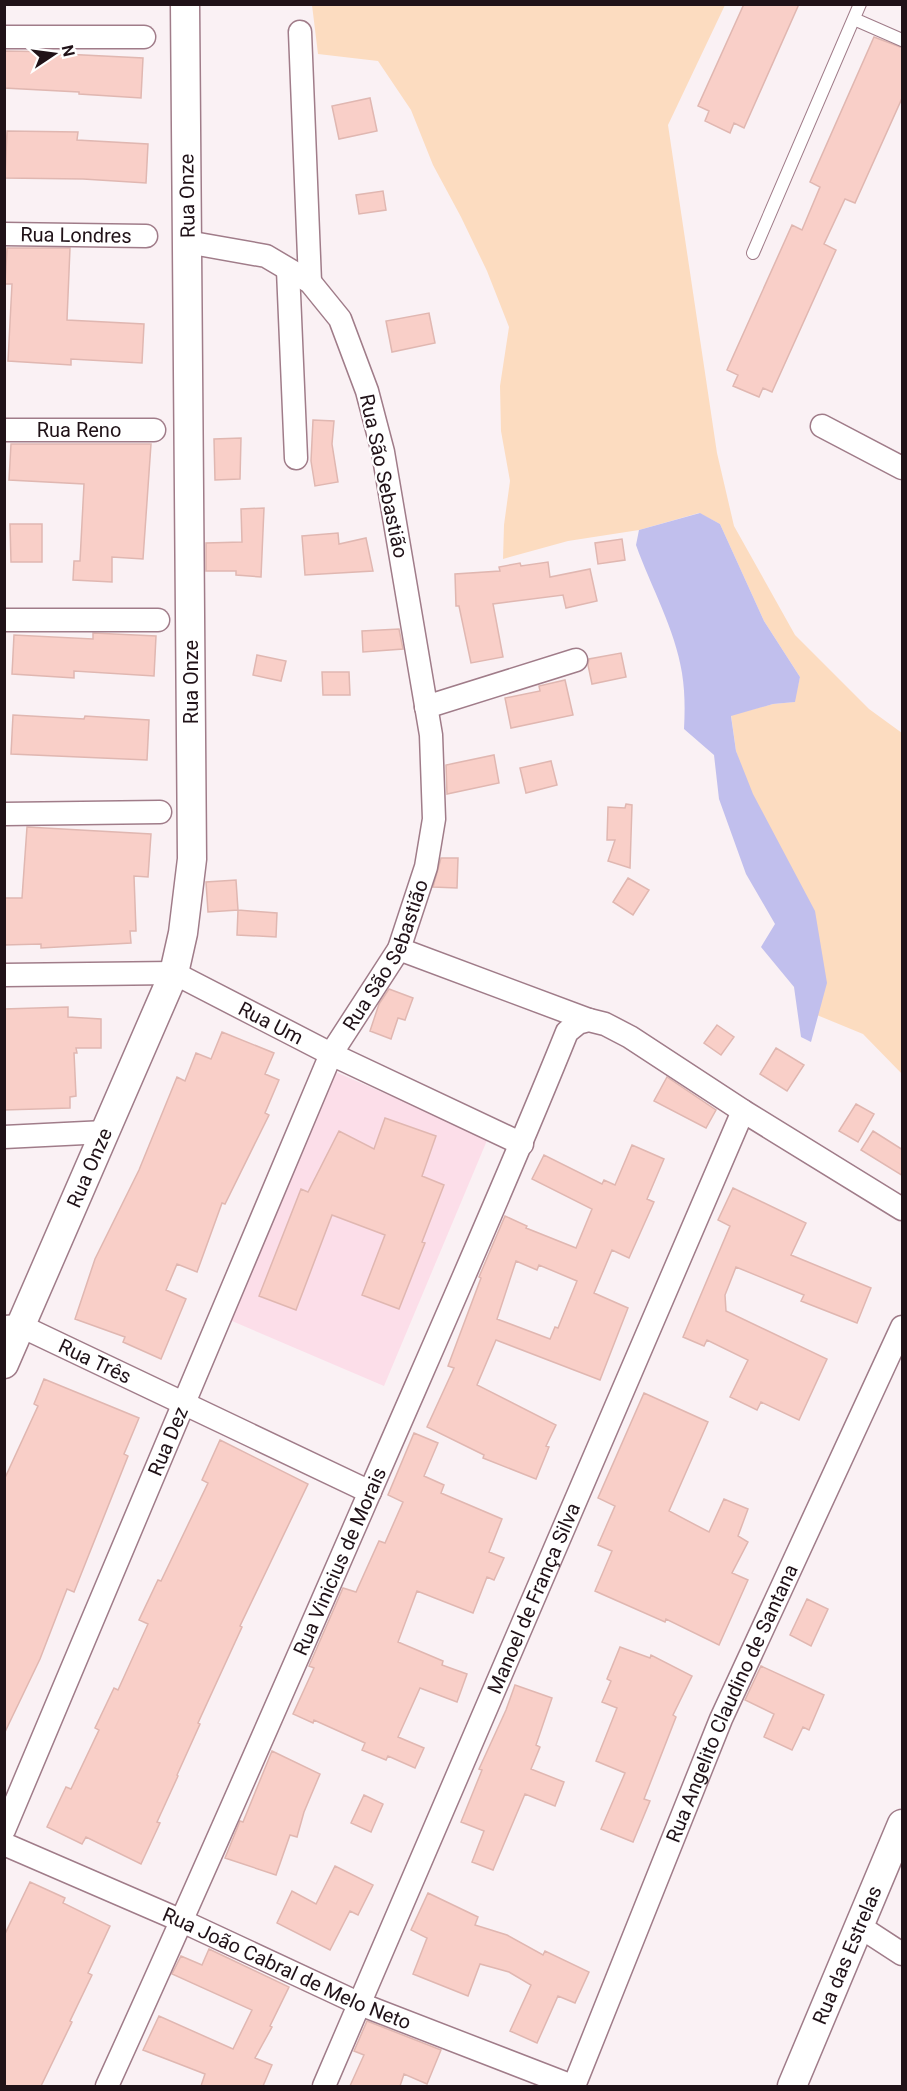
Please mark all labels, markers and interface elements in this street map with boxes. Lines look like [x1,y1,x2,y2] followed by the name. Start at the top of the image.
[24,24,84,84] north arrow
[58,43,79,58] text: N
[174,154,200,238] street label: Rua Onze
[20,222,132,248] street label: Rua Londres
[355,392,413,560] street label: Rua São Sebastião
[37,418,121,442] street label: Rua Reno
[179,640,203,724] street label: Rua Onze
[337,877,433,1035] street label: Rua São Sebastião
[234,996,307,1050] street label: Rua Um
[61,1124,117,1211] street label: Rua Onze
[55,1334,135,1389] street label: Rua Três
[143,1403,193,1479] street label: Rua Dez
[288,1464,391,1659] street label: Rua Vinicius de Morais
[482,1499,585,1697] street label: Manoel de França Silva
[661,1560,803,1846] street label: Rua Angelito Claudino de Santana
[807,1882,887,2028] street label: Rua das Estrelas
[159,1902,414,2035] street label: Rua João Cabral de Melo Neto

